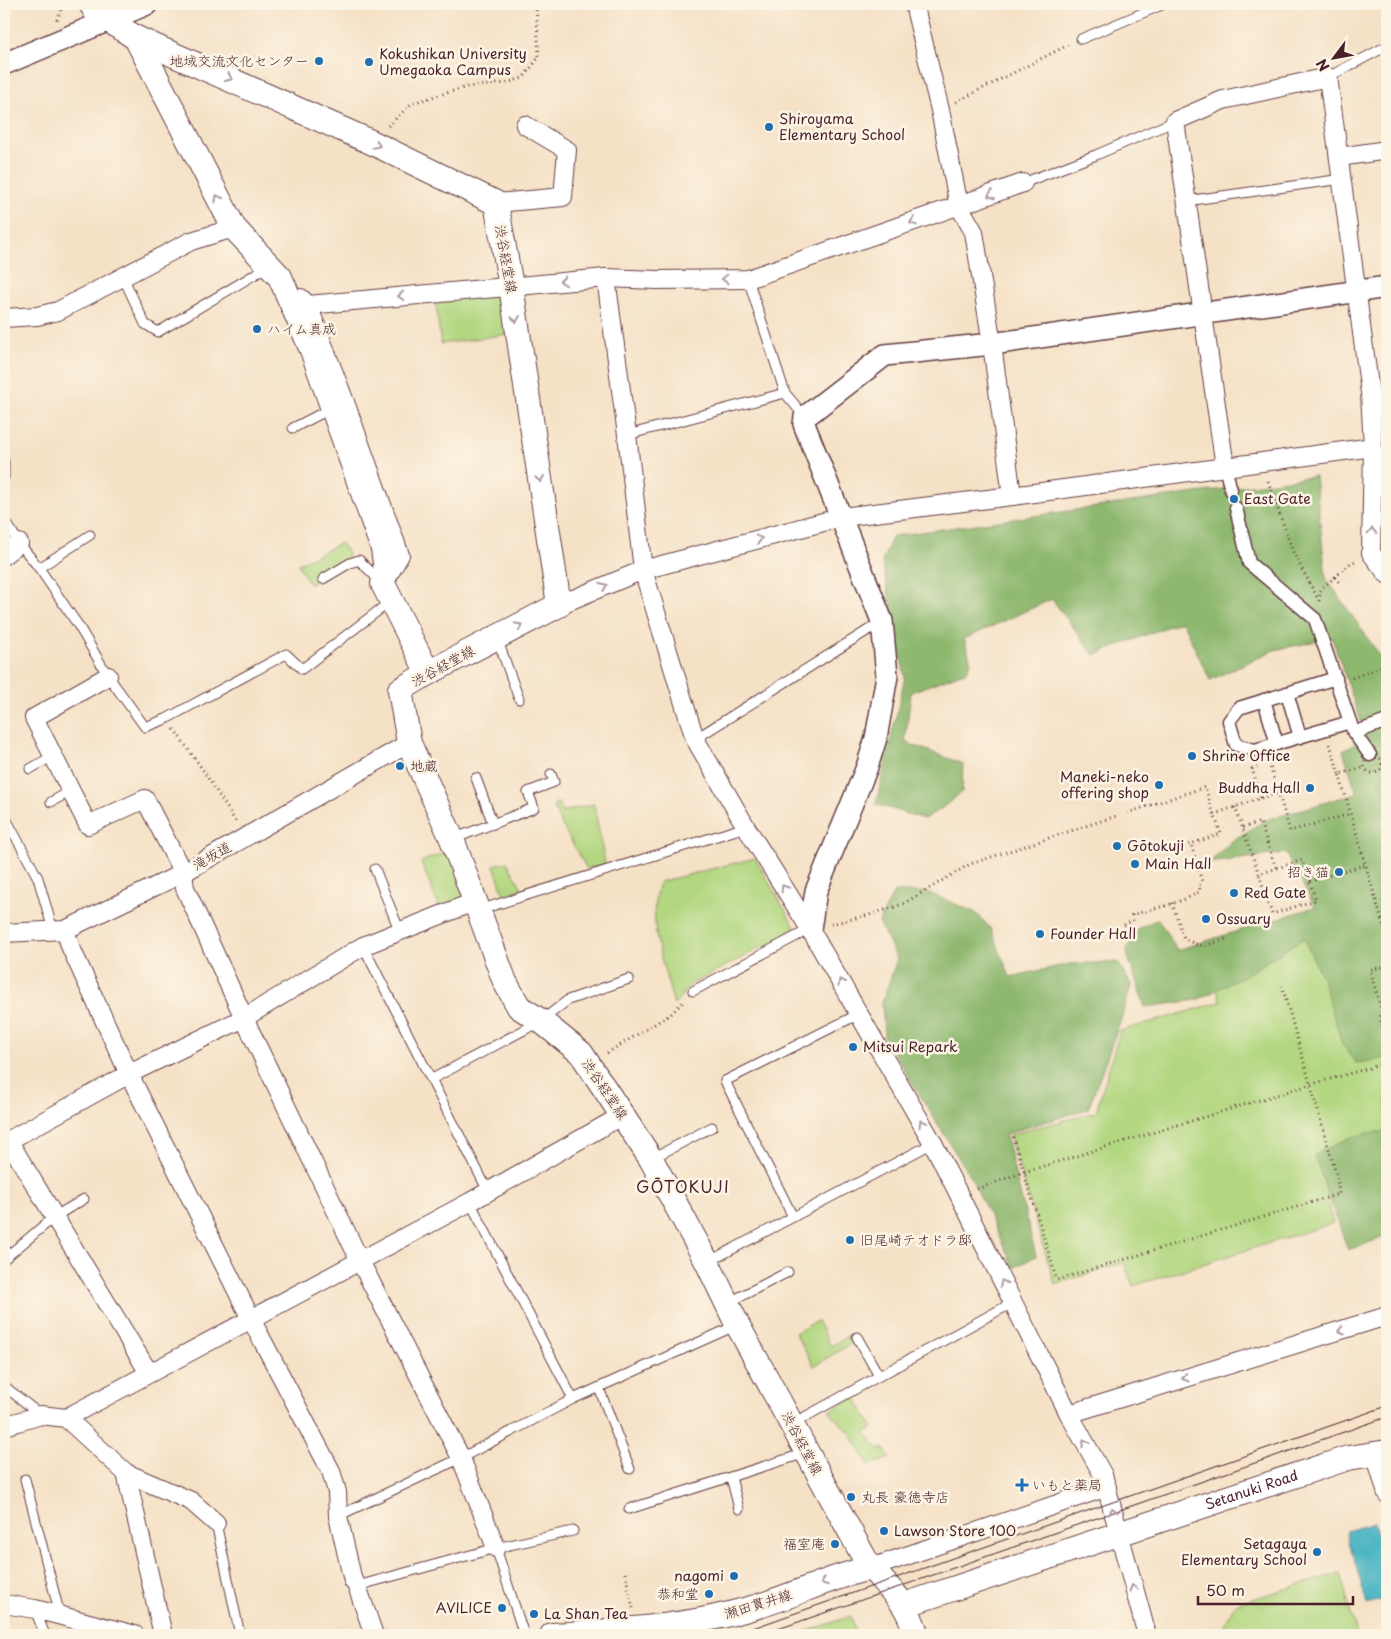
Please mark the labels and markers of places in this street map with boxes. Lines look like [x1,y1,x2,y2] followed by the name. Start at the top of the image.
[379,43,527,80] place label: Kokushikan University Umegaoka Campus
[170,50,309,71] place label: 地域交流文化センター
[313,55,325,67] marker: 地域交流文化センター
[363,56,375,68] marker: Kokushikan University Umegaoka Campus
[779,108,905,145] place label: Shiroyama Elementary School
[763,121,775,133] marker: Shiroyama Elementary School
[267,318,336,339] place label: ハイム真成
[251,323,263,335] marker: ハイム真成
[1244,488,1311,509] place label: East Gate
[1228,493,1240,505] marker: East Gate
[1202,745,1290,766] place label: Shrine Office
[1186,750,1198,762] marker: Shrine Office
[410,755,438,776] place label: 地蔵
[394,760,406,772] marker: 地蔵
[1060,766,1149,803] place label: Maneki-neko offering shop
[1218,777,1300,798] place label: Buddha Hall
[1153,779,1165,791] marker: Maneki-neko offering shop
[1304,782,1316,794] marker: Buddha Hall
[1127,835,1184,856] place label: Gōtokuji
[1111,840,1123,852] marker: Gōtokuji
[1145,853,1211,874] place label: Main Hall
[1129,858,1141,870] marker: Main Hall
[1287,861,1329,882] place label: 招き猫
[1333,866,1345,878] marker: 招き猫
[1244,882,1306,903] place label: Red Gate
[1228,887,1240,899] marker: Red Gate
[1216,908,1271,929] place label: Ossuary
[1200,913,1212,925] marker: Ossuary
[1050,923,1136,944] place label: Founder Hall
[1034,928,1046,940] marker: Founder Hall
[863,1036,958,1057] place label: Mitsui Repark
[847,1041,859,1053] marker: Mitsui Repark
[860,1229,972,1250] place label: 旧尾崎テオドラ邸
[844,1234,856,1246] marker: 旧尾崎テオドラ邸
[1032,1474,1102,1495] place label: いもと薬局
[1016,1479,1028,1491] marker: いもと薬局
[861,1486,950,1507] place label: 丸長 豪徳寺店
[845,1491,857,1503] marker: 丸長 豪徳寺店
[894,1520,1016,1541] place label: Lawson Store 100
[878,1525,890,1537] marker: Lawson Store 100
[783,1533,825,1554] place label: 福室庵
[1181,1533,1307,1570] place label: Setagaya Elementary School
[829,1538,841,1550] marker: 福室庵
[1311,1546,1323,1558] marker: Setagaya Elementary School
[674,1565,724,1586] place label: nagomi
[728,1570,740,1582] marker: nagomi
[657,1583,699,1604] place label: 恭和堂
[703,1588,715,1600] marker: 恭和堂
[436,1597,492,1618] place label: AVILICE
[496,1602,508,1614] marker: AVILICE
[544,1603,628,1624] place label: La Shan Tea
[528,1608,540,1620] marker: La Shan Tea

